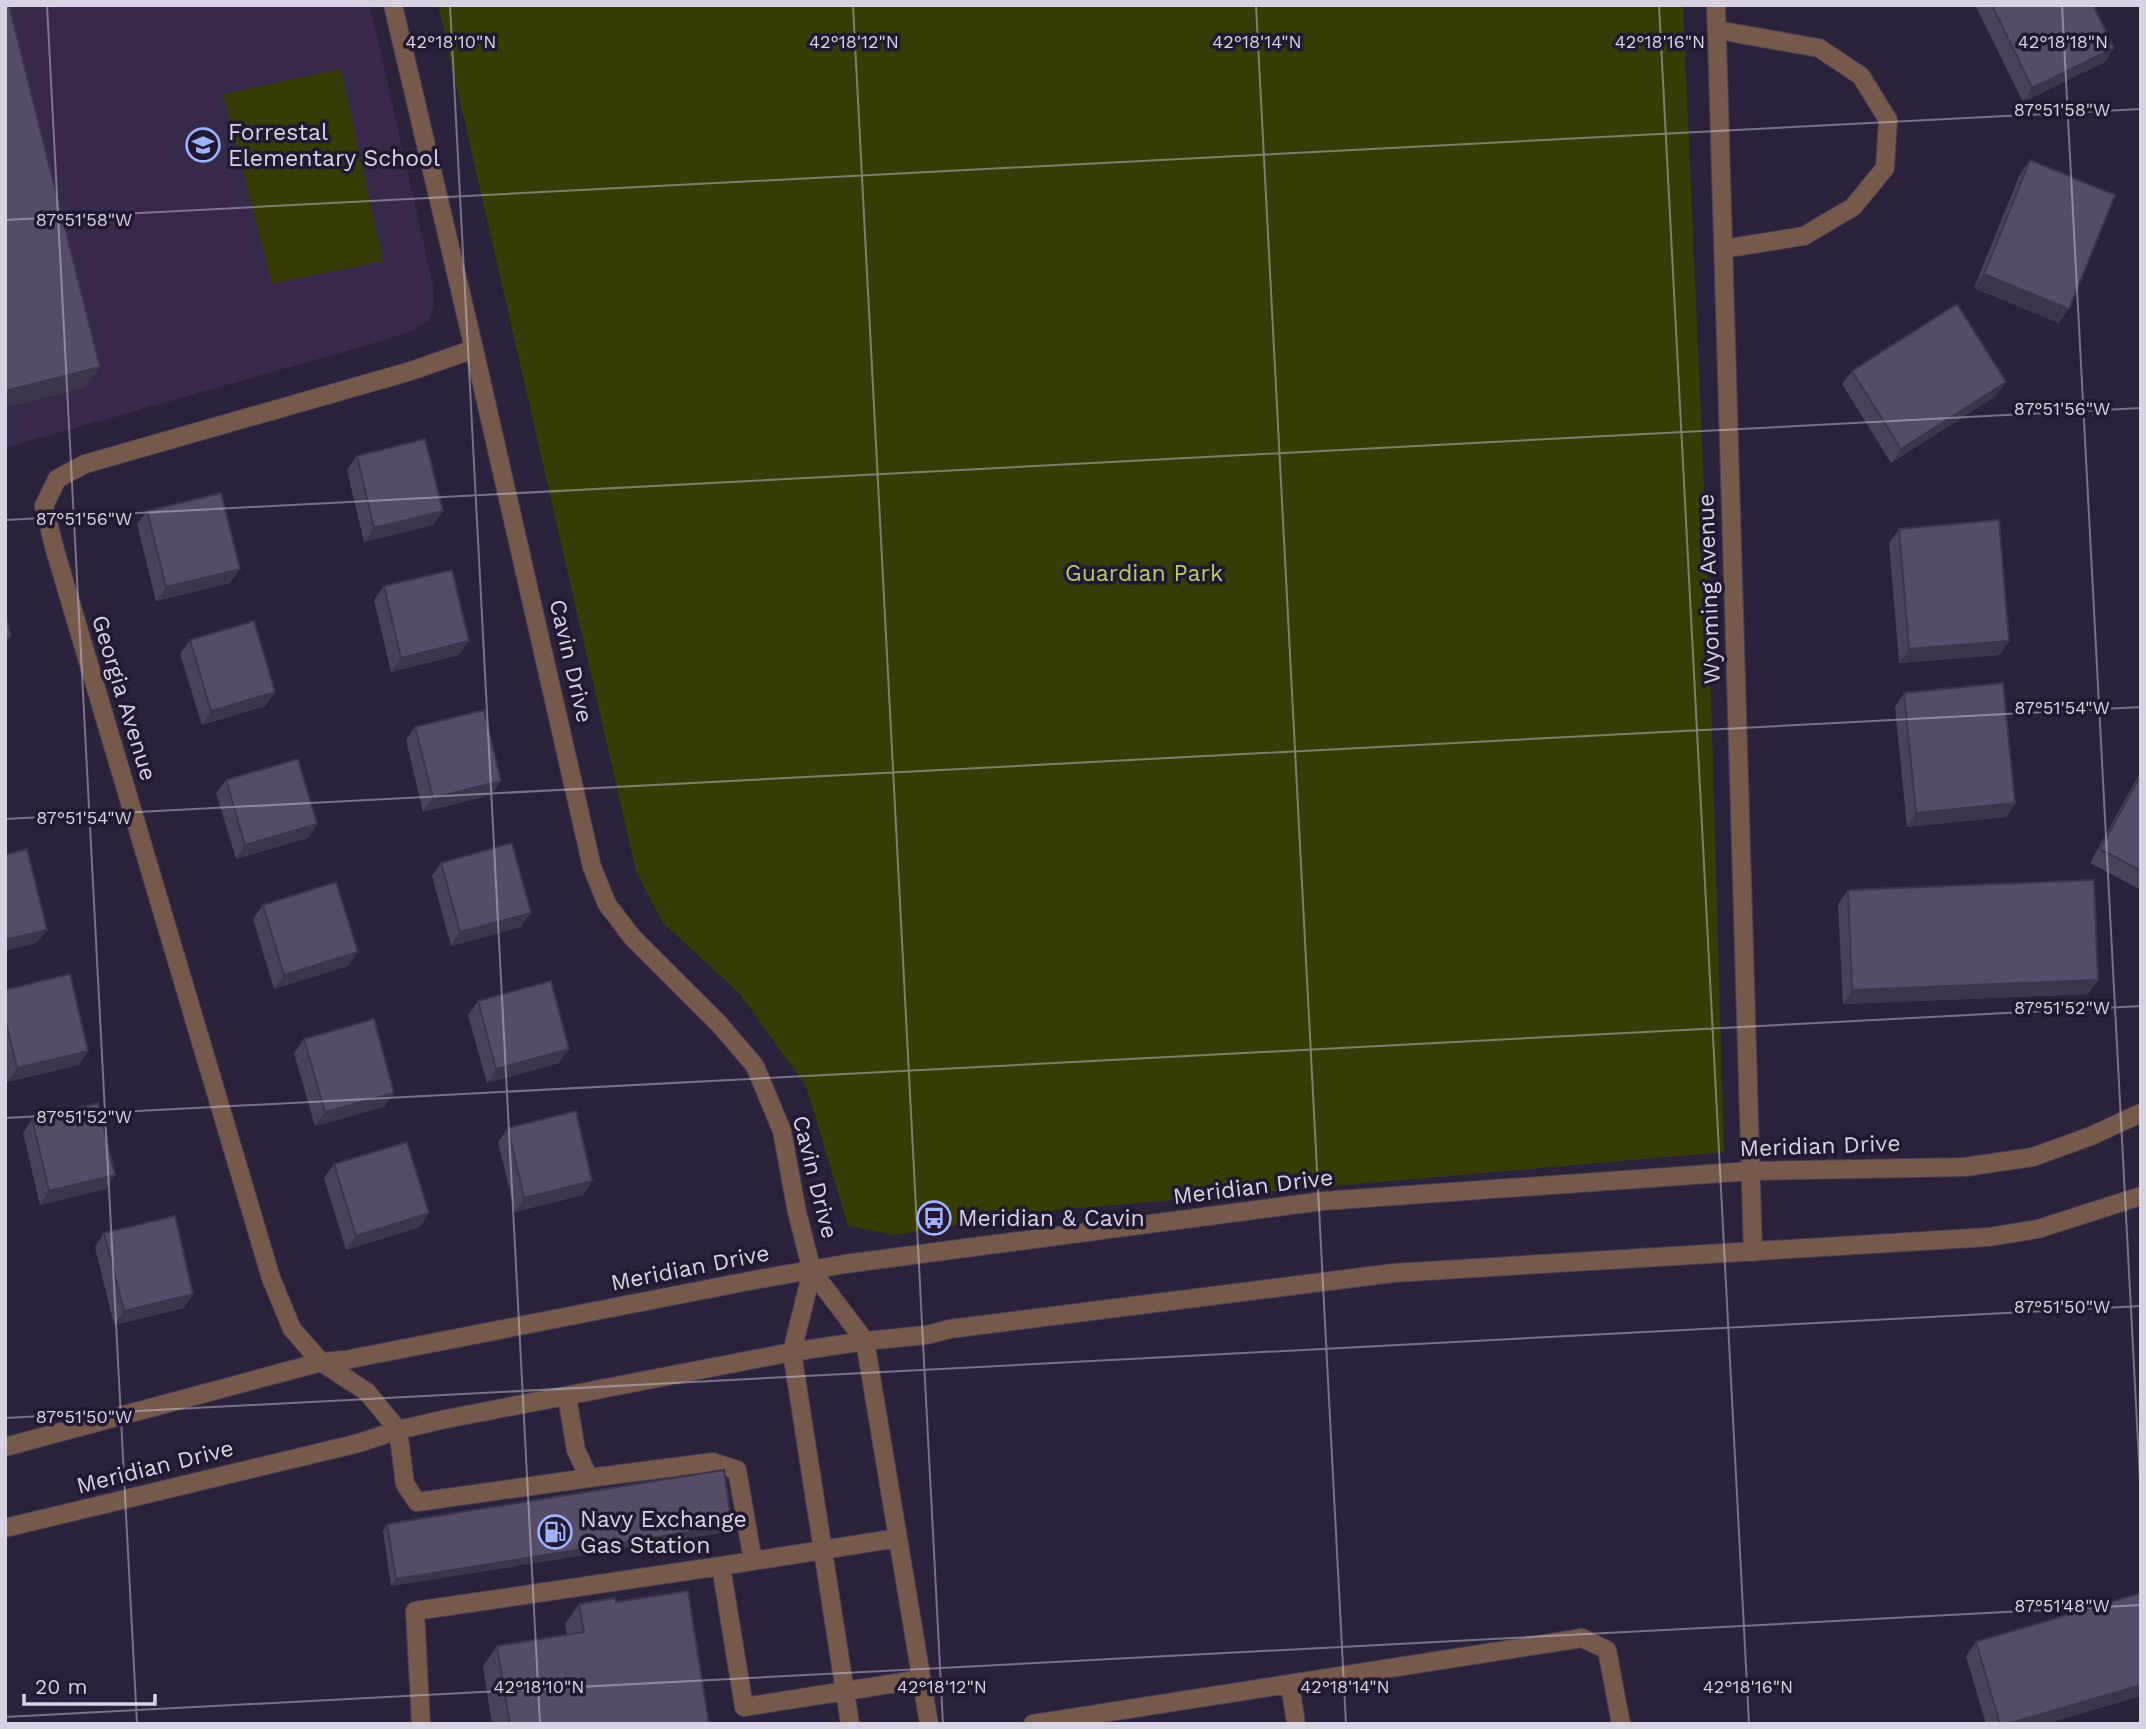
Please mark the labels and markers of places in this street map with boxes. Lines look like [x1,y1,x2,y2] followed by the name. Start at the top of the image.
[228,119,440,172] place label: Forrestal Elementary School
[184,126,222,164] school or university icon: Forrestal Elementary School
[915,1199,953,1237] bus stop icon: Meridian & Cavin
[958,1205,1145,1232] place label: Meridian & Cavin
[580,1506,747,1559] place label: Navy Exchange Gas Station
[536,1513,574,1551] fuel station icon: Navy Exchange Gas Station

